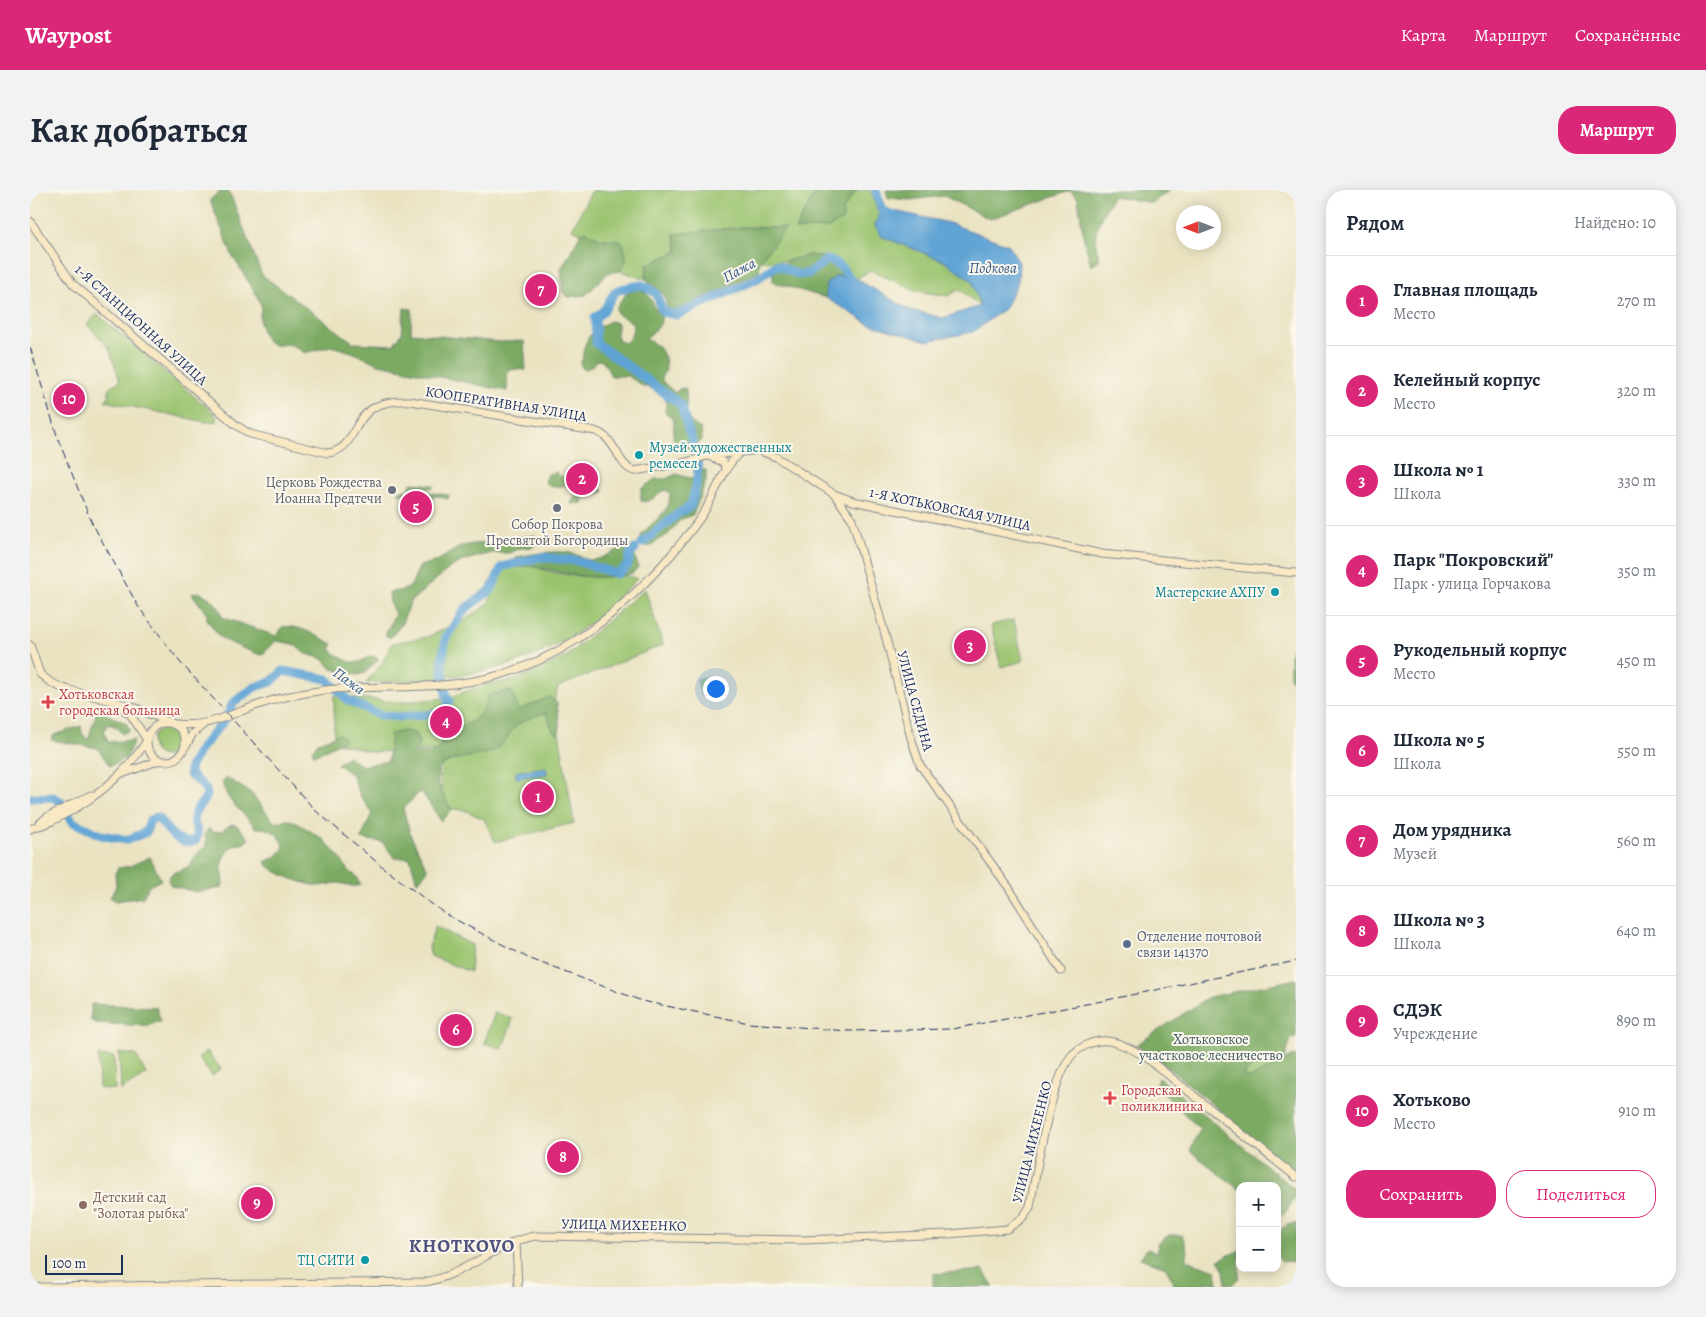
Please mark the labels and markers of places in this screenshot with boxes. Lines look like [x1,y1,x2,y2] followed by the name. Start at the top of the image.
[525,271,557,309] pin: 7
[53,380,85,418] pin: 10
[649,438,792,473] place label: Музей художественных ремесел
[633,449,645,461] marker: Музей художественных ремесел
[566,460,598,498] pin: 2
[266,473,383,508] place label: Церковь Рождества Иоанна Предтечи
[386,484,398,496] marker: Церковь Рождества Иоанна Предтечи
[400,488,432,526] pin: 5
[551,502,563,514] marker: Собор Покрова Пресвятой Богородицы
[486,515,628,550] place label: Собор Покрова Пресвятой Богородицы
[1155,583,1265,602] place label: Мастерские АХПУ
[1269,586,1281,598] marker: Мастерские АХПУ
[954,627,986,665] pin: 3
[59,685,181,720] place label: Хотьковская городская больница
[41,695,55,709] marker: Хотьковская городская больница
[430,703,462,741] pin: 4
[522,778,554,816] pin: 1
[1137,927,1262,962] place label: Отделение почтовой связи 141370
[1121,938,1133,950] marker: Отделение почтовой связи 141370
[440,1011,472,1049] pin: 6
[1121,1081,1204,1116] place label: Городская поликлиника
[1103,1091,1117,1105] marker: Городская поликлиника
[547,1138,579,1176] pin: 8
[241,1184,273,1222] pin: 9
[93,1188,188,1223] place label: Детский сад "Золотая рыбка"
[77,1199,89,1211] marker: Детский сад "Золотая рыбка"
[297,1251,355,1270] place label: ТЦ СИТИ
[359,1254,371,1266] marker: ТЦ СИТИ

